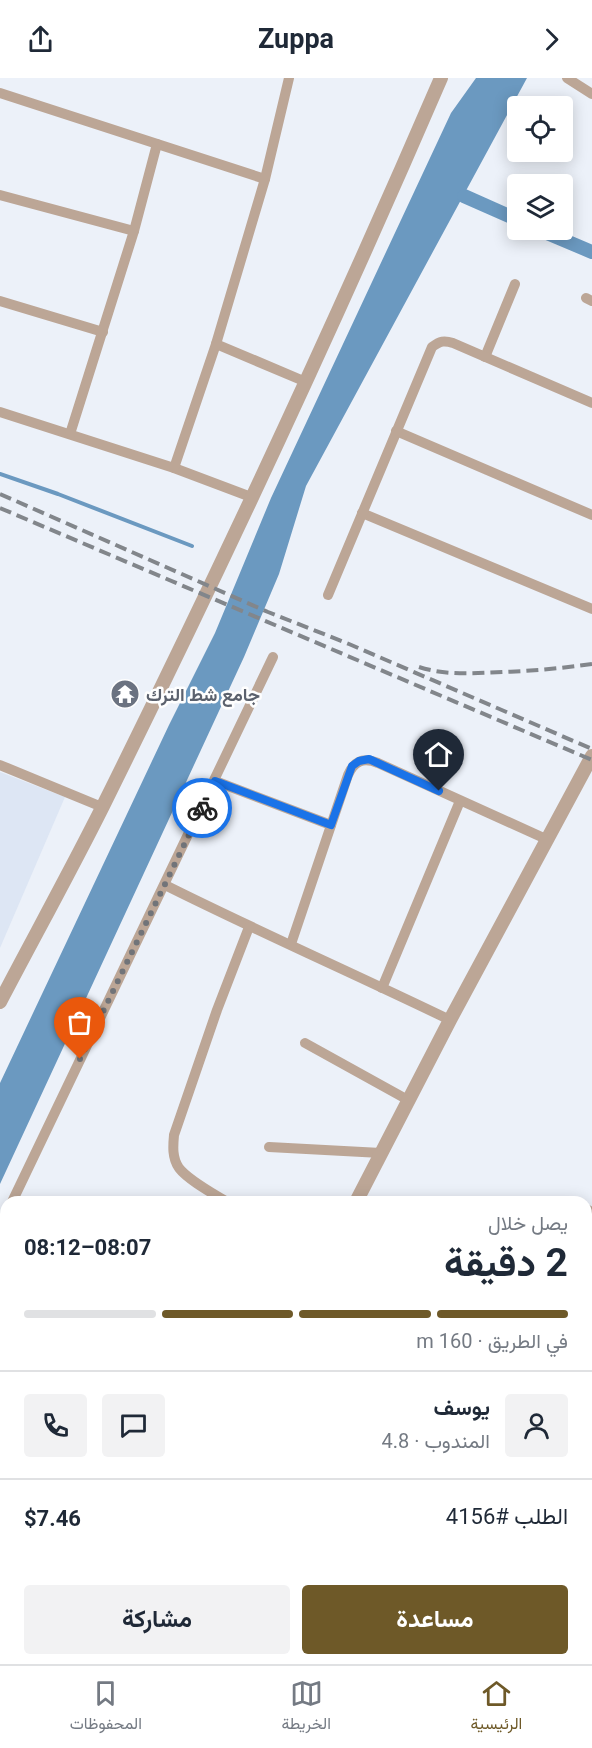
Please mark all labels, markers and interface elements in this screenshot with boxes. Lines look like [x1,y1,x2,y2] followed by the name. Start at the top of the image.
[24,23,57,56] icon: share
[258,23,334,55] text: Zuppa
[535,23,568,56] icon: forward
[507,96,573,240] map controls
[507,96,573,162] button: locate
[507,174,573,240] button: layers
[109,678,141,710] temple icon: جامع شط الترك
[146,684,260,707] place label: جامع شط الترك
[413,729,464,791] pin
[422,738,455,771] icon: home
[172,778,232,838] courier
[186,792,219,825] icon: bike
[54,997,105,1059] pin
[63,1006,96,1039] icon: bag
[488,1211,568,1235] text: يصل خلال
[24,1235,151,1260] text: 08:07–08:12
[444,1240,568,1286] text: 2 دقيقة
[416,1329,568,1353] text: في الطريق · 160 m
[24,1394,87,1457] button: phone
[102,1394,165,1457] button: chat
[505,1394,568,1457] button: person
[434,1395,490,1420] text: يوسف
[381,1429,490,1453] text: المندوب · 4.8
[446,1504,568,1529] text: الطلب #4156
[24,1506,81,1531] text: $7.46
[24,1585,290,1654] button: مشاركة
[302,1585,568,1654] button: مساعدة
[70,1677,142,1738] tab: المحفوظات
[281,1677,331,1738] tab: الخريطة
[470,1677,522,1738] tab: الرئيسية

